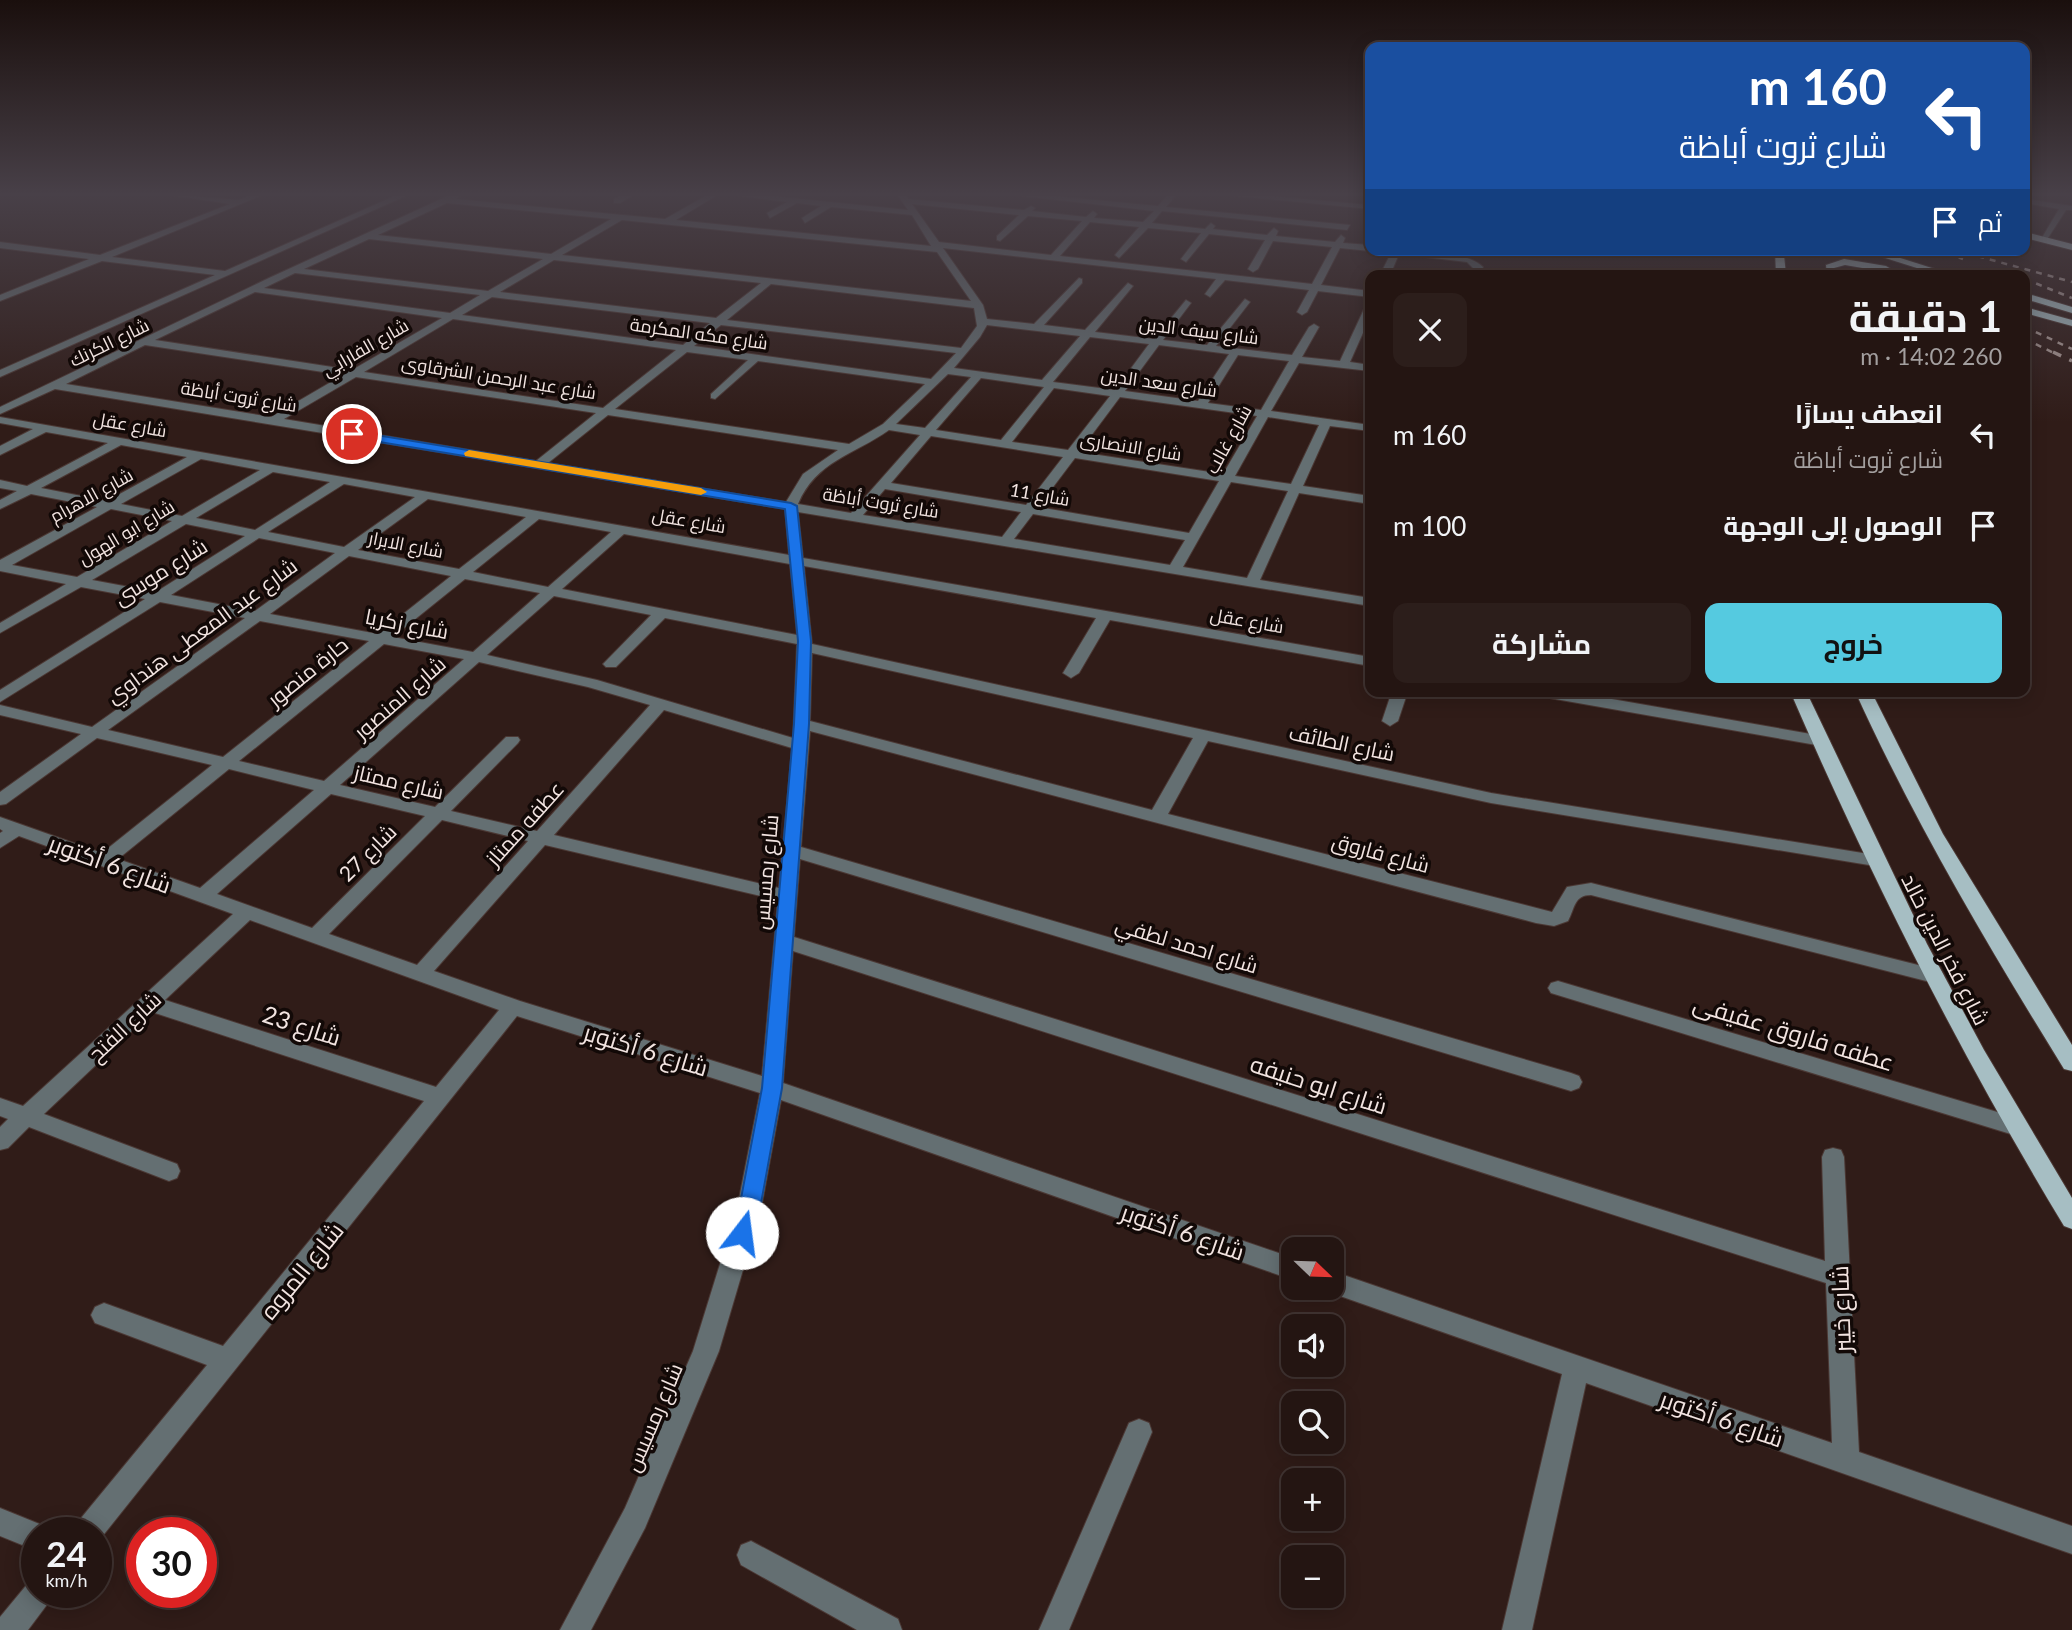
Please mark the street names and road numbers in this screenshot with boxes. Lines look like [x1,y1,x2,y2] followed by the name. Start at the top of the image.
[628,312,769,356] street label: شارع مكه المكرمة
[1138,312,1260,350] street label: شارع سيف الدين
[66,313,153,373] street label: شارع الكرنك
[318,313,414,384] street label: شارع الفارابي
[400,351,598,405] street label: شارع عبد الرحمن الشرقاوى
[1099,363,1218,403] street label: شارع سعد الدين
[179,376,299,418] street label: شارع ثروت أباظة
[1200,401,1258,478] street label: شارع غالب
[91,407,168,443] street label: شارع عقل
[1078,427,1183,467] street label: شارع الانصارى
[46,463,137,529] street label: شارع الاهرام
[1008,478,1072,512] street label: شارع 11
[821,482,941,524] street label: شارع ثروت أباظة
[74,495,179,571] street label: شارع ابو الهول
[650,503,727,539] street label: شارع عقل
[365,526,445,564] street label: شارع الابرار
[109,532,213,612] street label: شارع موسى
[101,552,304,712] street label: شارع عبد المعطى هنداوي
[363,603,451,646] street label: شارع زكريا
[1208,603,1285,639] street label: شارع عقل
[261,631,353,712] street label: حارة منصور
[347,650,452,747] street label: شارع المنصور
[1286,719,1397,768] street label: شارع الطائف
[350,758,446,806] street label: شارع ممتاز
[479,776,569,872] street label: عطفه ممتاز
[748,813,785,931] street label: شارع رمسيس
[333,818,403,888] street label: شارع 27
[42,827,175,901] street label: شارع 6 أكتوبر
[1329,827,1433,880] street label: شارع فاروق
[1894,869,1995,1030] street label: شارع فخر الدين خالد
[1111,910,1261,982] street label: شارع احمد لطفي
[82,986,168,1068] street label: شارع الفتح
[1689,988,1898,1078] street label: عطفه فاروق عفيفى
[258,999,345,1054] street label: شارع 23
[577,1016,712,1085] street label: شارع 6 أكتوبر
[1246,1048,1391,1123] street label: شارع ابو حنيفه
[1115,1196,1249,1268] street label: شارع 6 أكتوبر
[253,1216,351,1326] street label: شارع المروه
[1824,1265,1859,1355] street label: شارع خيبر
[619,1359,690,1476] street label: شارع رمسيس
[1654,1383,1788,1455] street label: شارع 6 أكتوبر

